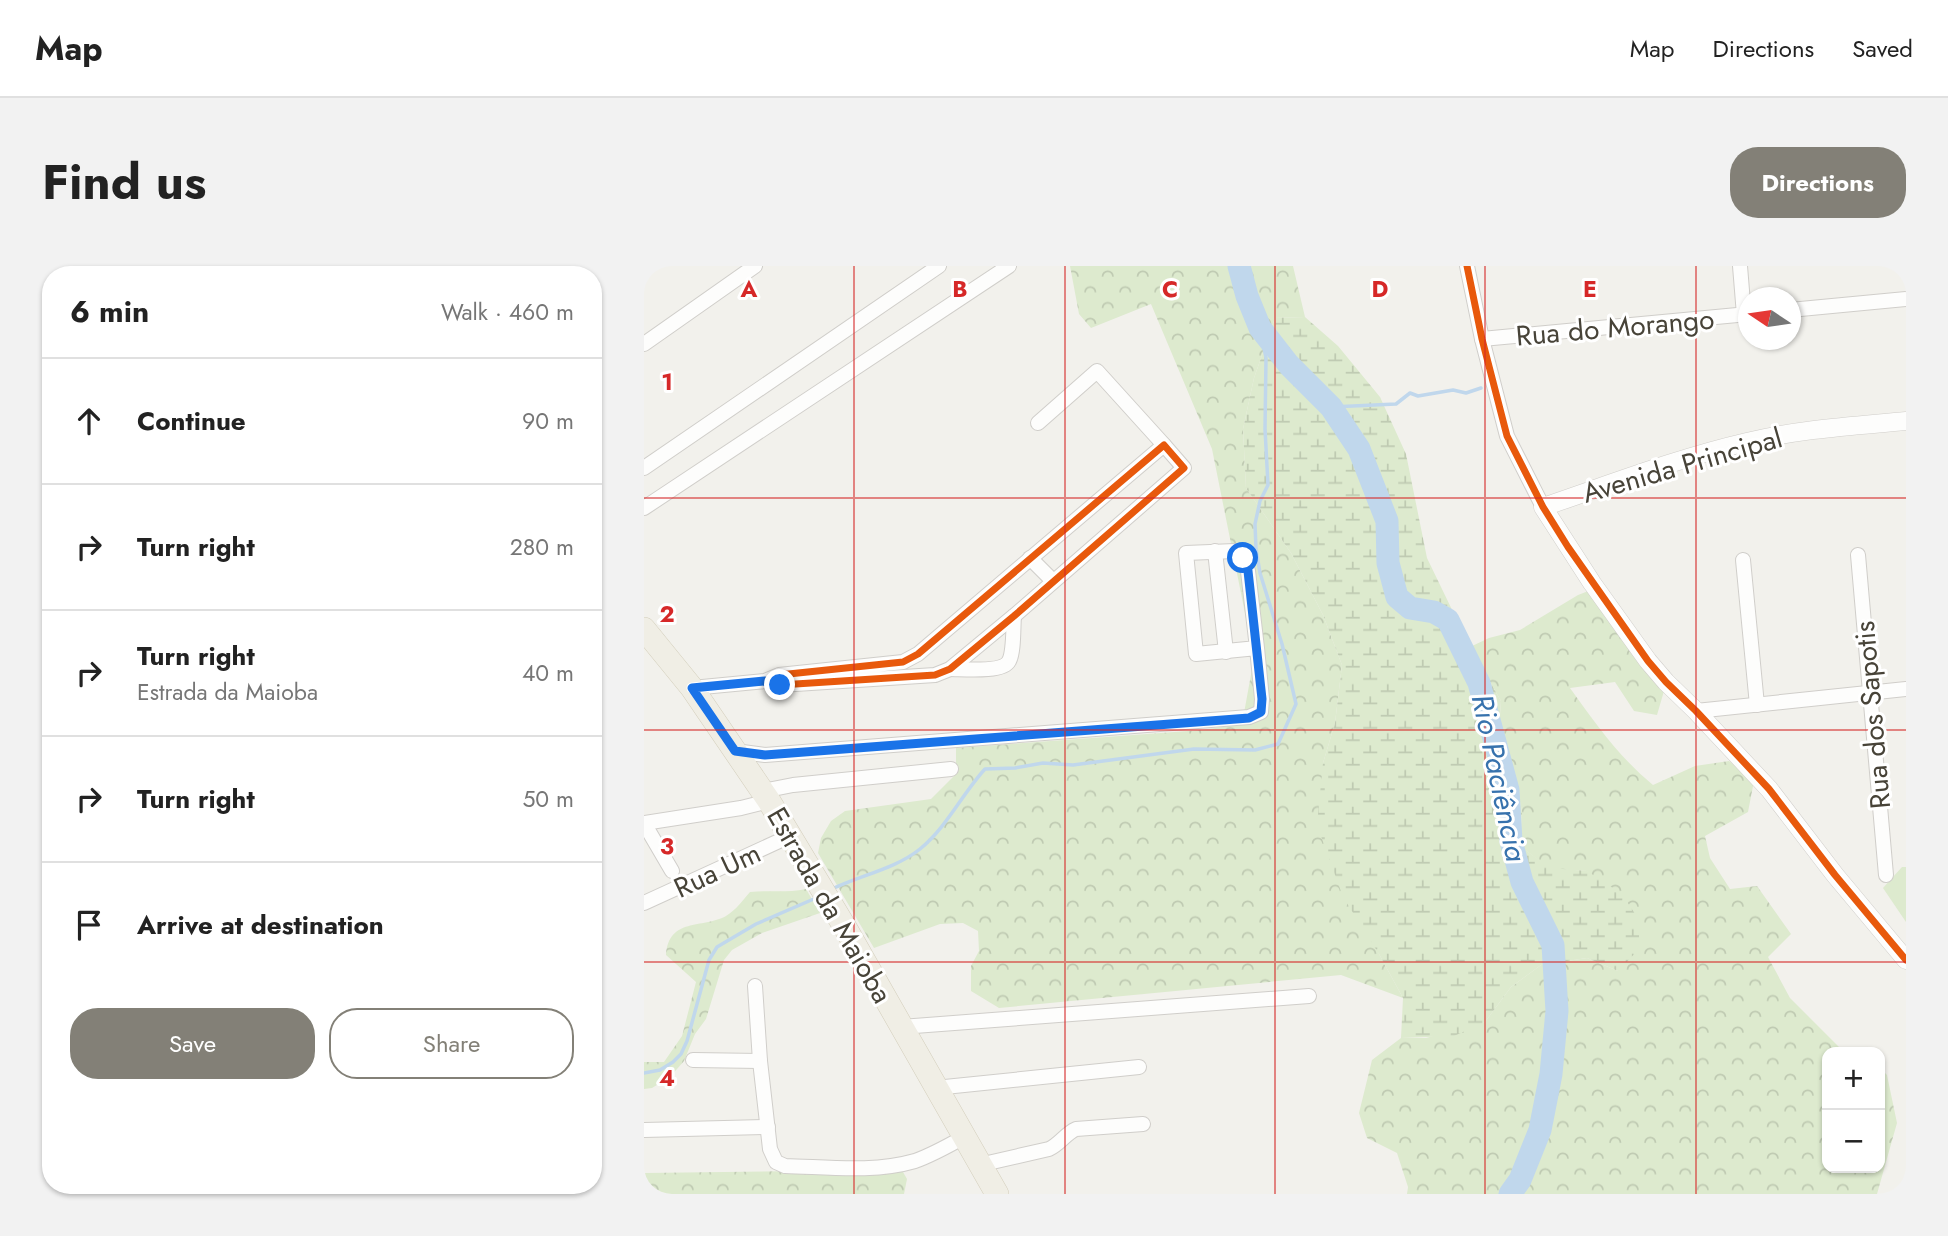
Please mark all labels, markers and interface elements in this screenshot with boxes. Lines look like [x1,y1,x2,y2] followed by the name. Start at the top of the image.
[35,25,103,72] text: Map
[1630,31,1675,66] text: Map
[1713,31,1814,66] text: Directions
[1852,31,1913,66] text: Saved
[42,147,206,217] text: Find us
[1730,147,1906,218] button: Directions
[740,272,758,306] text: A
[952,272,968,306] text: B
[1162,272,1178,306] text: C
[1372,272,1389,306] text: D
[1583,272,1597,306] text: E
[1738,287,1801,350] north arrow
[70,290,149,333] text: 6 min
[441,295,574,329] text: Walk · 460 m
[1514,298,1716,357] street label: Rua do Morango
[661,365,673,399] text: 1
[70,402,108,440] icon: ahead
[137,402,246,440] text: Continue
[522,404,574,438] text: 90 m
[1577,417,1787,514] street label: Avenida Principal
[70,528,108,566] icon: right
[137,528,255,566] text: Turn right
[510,530,574,564] text: 280 m
[1227,542,1258,573] route start
[659,597,675,631] text: 2
[1844,619,1901,811] street label: Rua dos Sapotis
[137,637,255,675] text: Turn right
[70,654,108,692] icon: right
[522,656,574,690] text: 40 m
[764,669,795,700] route end
[137,675,318,709] text: Estrada da Maioba
[1461,690,1538,866] water label: Rio Paciência
[70,780,108,818] icon: right
[137,780,255,818] text: Turn right
[522,782,574,816] text: 50 m
[757,800,902,1011] street label: Estrada da Maioba
[660,829,674,863] text: 3
[667,833,767,908] street label: Rua Um
[70,906,108,944] icon: arrive
[137,906,384,944] text: Arrive at destination
[70,1008,315,1079] button: Save
[329,1008,574,1079] button: Share
[1822,1047,1885,1173] map controls
[1822,1047,1885,1110] button: +
[659,1061,675,1095] text: 4
[1822,1110,1885,1173] button: −

